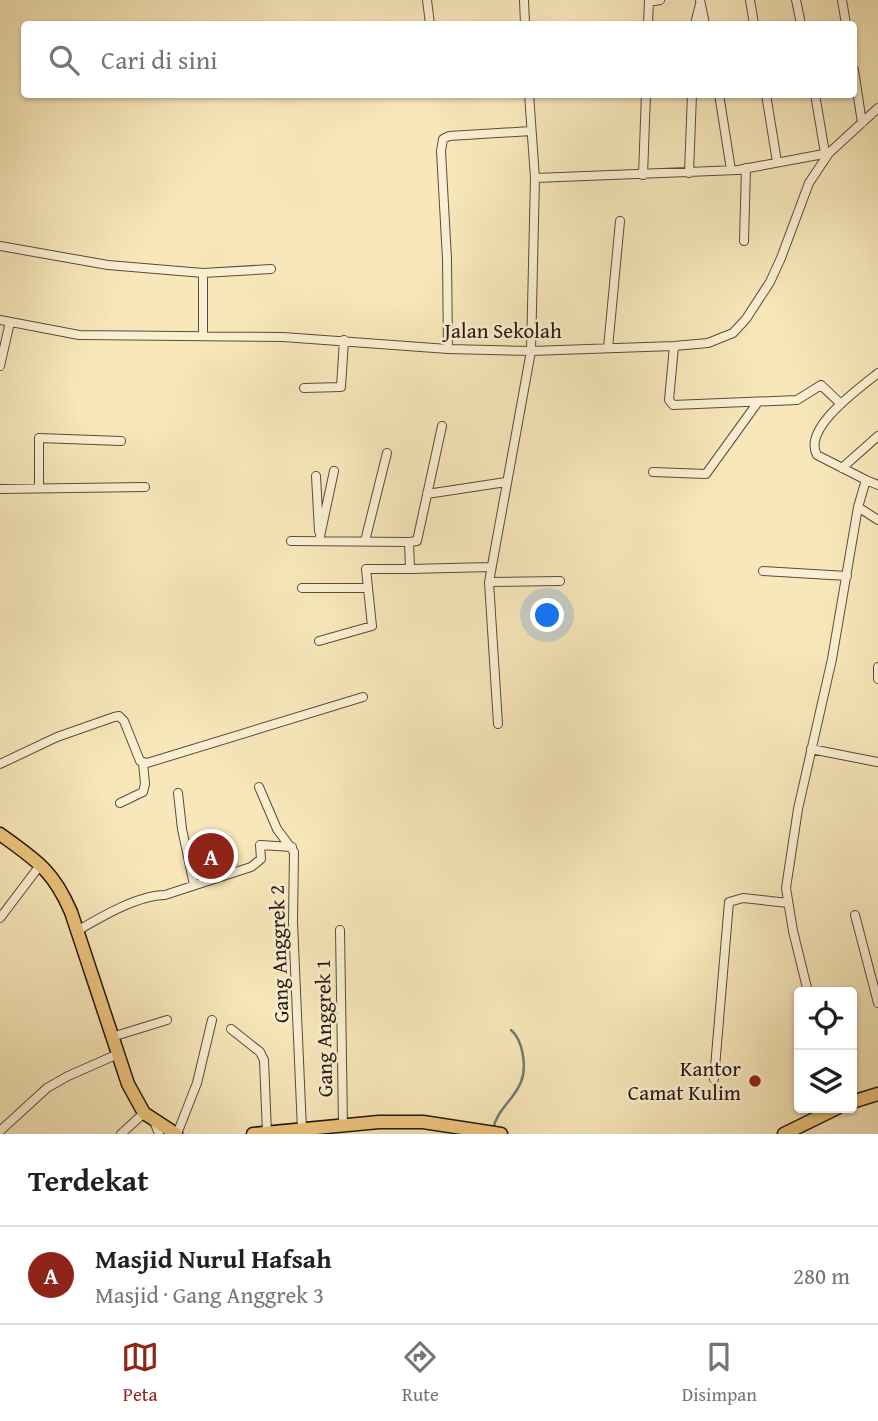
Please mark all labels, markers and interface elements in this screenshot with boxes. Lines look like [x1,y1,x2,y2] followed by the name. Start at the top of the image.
[21,21,857,98] search box
[101,40,218,79] text: Cari di sini
[45,41,83,79] icon: search
[441,315,562,346] street label: Jalan Sekolah
[530,598,564,632] your location
[188,830,234,882] pin: A
[261,884,296,1024] street label: Gang Anggrek 2
[307,959,340,1097] street label: Gang Anggrek 1
[794,987,857,1113] map controls
[794,987,857,1050] button: locate
[794,1050,857,1113] button: layers
[628,1053,741,1108] place label: Kantor Camat Kulim
[747,1073,763,1089] marker: Kantor Camat Kulim
[28,1158,148,1202] text: Terdekat
[95,1239,332,1278] text: Masjid Nurul Hafsah
[44,1259,58,1292] text: A
[793,1259,850,1292] text: 280 m
[95,1278,324,1311] text: Masjid · Gang Anggrek 3
[121,1338,159,1408] tab: Peta
[401,1338,439,1408] tab: Rute
[682,1338,757,1408] tab: Disimpan

